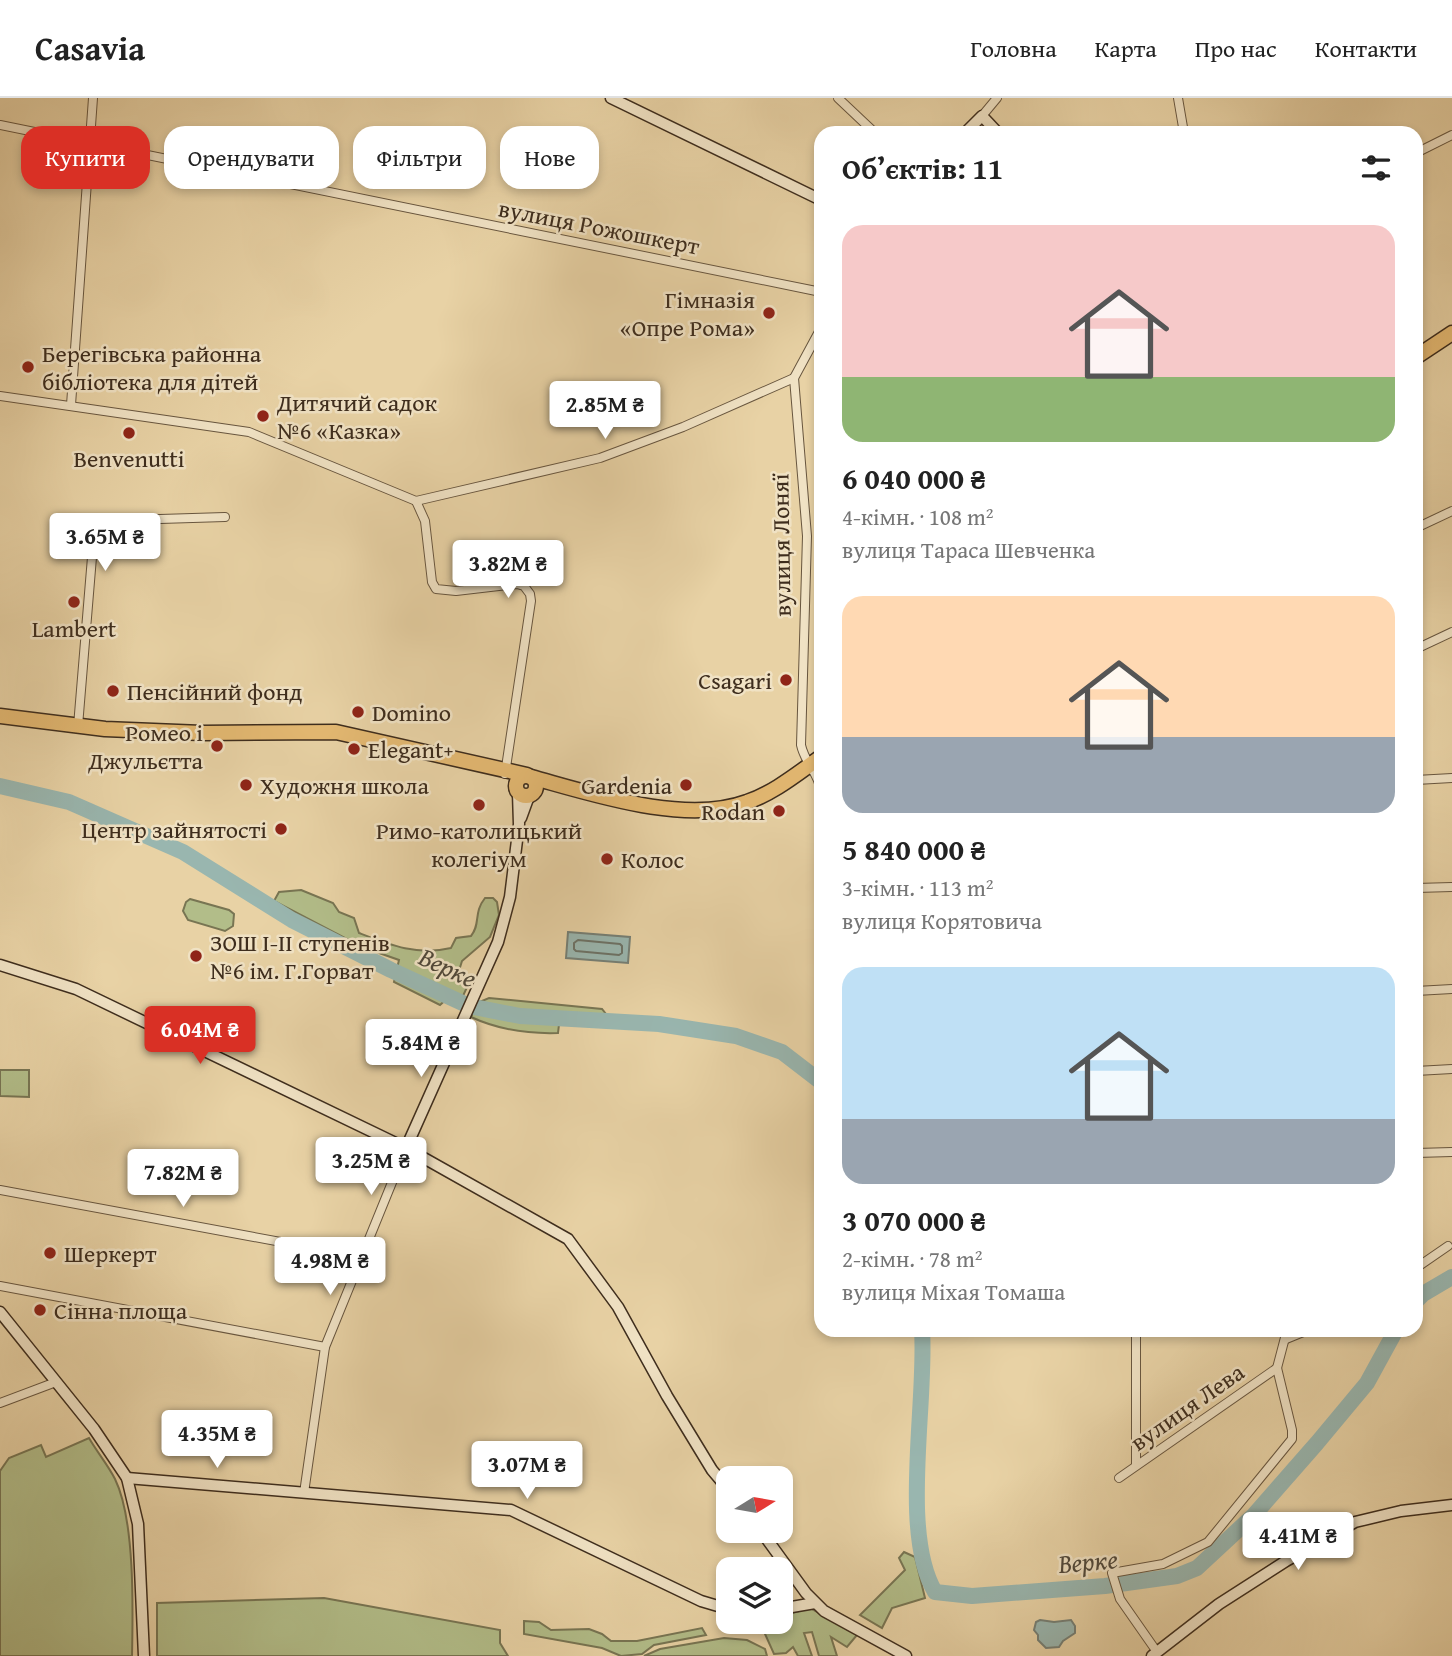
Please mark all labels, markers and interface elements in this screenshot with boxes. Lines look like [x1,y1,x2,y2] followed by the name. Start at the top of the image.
[35,24,145,72] text: Casavia
[970,31,1057,66] text: Головна
[1095,31,1157,66] text: Карта
[1195,31,1277,66] text: Про нас
[1315,31,1417,66] text: Контакти
[21,126,150,189] chip: Купити
[164,126,339,189] chip: Орендувати
[353,126,486,189] chip: Фільтри
[500,126,599,189] chip: Нове
[842,146,1003,190] text: Об’єктів: 11
[1357,149,1395,187] icon: filters
[496,190,703,264] street label: вулиця Рожошкерт
[1056,271,1182,397] icon: home
[620,282,755,345] place label: Гімназія «Опре Рома»
[761,305,777,321] marker: Гімназія «Опре Рома»
[42,336,262,399] place label: Берегівська районна бібліотека для дітей
[20,359,36,375] marker: Берегівська районна бібліотека для дітей
[540,382,670,441] pin: 2.85M ₴
[276,385,437,448] place label: Дитячий садок №6 «Казка»
[565,387,645,420] text: 2.85M ₴
[255,408,271,424] marker: Дитячий садок №6 «Казка»
[121,425,137,441] marker: Benvenutti
[73,441,185,476] place label: Benvenutti
[842,456,986,500] text: 6 040 000 ₴
[762,472,800,617] street label: вулиця Лоняї
[842,500,994,533] text: 4-кімн. · 108 m²
[40,514,170,573] pin: 3.65M ₴
[65,519,145,552] text: 3.65M ₴
[842,533,1095,566] text: вулиця Тараса Шевченка
[443,540,573,600] pin: 3.82M ₴
[468,546,548,579] text: 3.82M ₴
[66,594,82,610] marker: Lambert
[32,611,117,646] place label: Lambert
[1056,642,1182,768] icon: home
[698,663,772,698] place label: Csagari
[778,672,794,688] marker: Csagari
[127,674,302,709] place label: Пенсійний фонд
[105,683,121,699] marker: Пенсійний фонд
[372,695,451,730] place label: Domino
[350,704,366,720] marker: Domino
[87,715,204,778] place label: Ромео і Джульєтта
[368,732,453,767] place label: Elegant+
[209,738,225,754] marker: Ромео і Джульєтта
[346,741,362,757] marker: Elegant+
[260,768,430,803] place label: Художня школа
[581,768,673,803] place label: Gardenia
[238,777,254,793] marker: Художня школа
[678,777,694,793] marker: Gardenia
[701,794,766,829] place label: Rodan
[471,797,487,813] marker: Римо-католицький колегіум
[771,803,787,819] marker: Rodan
[82,812,267,847] place label: Центр зайнятості
[376,813,582,876] place label: Римо-католицький колегіум
[273,821,289,837] marker: Центр зайнятості
[842,827,986,871] text: 5 840 000 ₴
[621,842,684,877] place label: Колос
[599,851,615,867] marker: Колос
[842,871,994,904] text: 3-кімн. · 113 m²
[842,904,1042,937] text: вулиця Корятовича
[210,925,390,988] place label: ЗОШ І-ІІ ступенів №6 ім. Г.Горват
[412,936,483,997] water label: Верке
[188,948,204,964] marker: ЗОШ І-ІІ ступенів №6 ім. Г.Горват
[135,1006,265,1066] pin: 6.04M ₴
[160,1012,240,1045] text: 6.04M ₴
[1056,1013,1182,1139] icon: home
[356,1020,486,1079] pin: 5.84M ₴
[381,1025,461,1058] text: 5.84M ₴
[306,1138,436,1197] pin: 3.25M ₴
[331,1143,411,1176] text: 3.25M ₴
[118,1150,248,1209] pin: 7.82M ₴
[143,1155,223,1188] text: 7.82M ₴
[842,1198,986,1242] text: 3 070 000 ₴
[64,1236,157,1271] place label: Шеркерт
[265,1238,395,1297] pin: 4.98M ₴
[842,1242,983,1275] text: 2-кімн. · 78 m²
[290,1243,370,1276] text: 4.98M ₴
[42,1245,58,1261] marker: Шеркерт
[842,1275,1065,1308] text: вулиця Міхая Томаша
[54,1293,188,1328] place label: Сінна площа
[32,1302,48,1318] marker: Сінна площа
[1123,1354,1252,1459] street label: вулиця Лева
[152,1410,282,1470] pin: 4.35M ₴
[177,1416,257,1449] text: 4.35M ₴
[462,1442,592,1501] pin: 3.07M ₴
[487,1447,567,1480] text: 3.07M ₴
[716,1466,793,1544] north arrow
[716,1466,793,1634] map controls
[1233,1512,1363,1572] pin: 4.41M ₴
[1258,1518,1338,1551] text: 4.41M ₴
[1056,1539,1119,1583] water label: Верке
[716,1557,793,1634] button: layers

